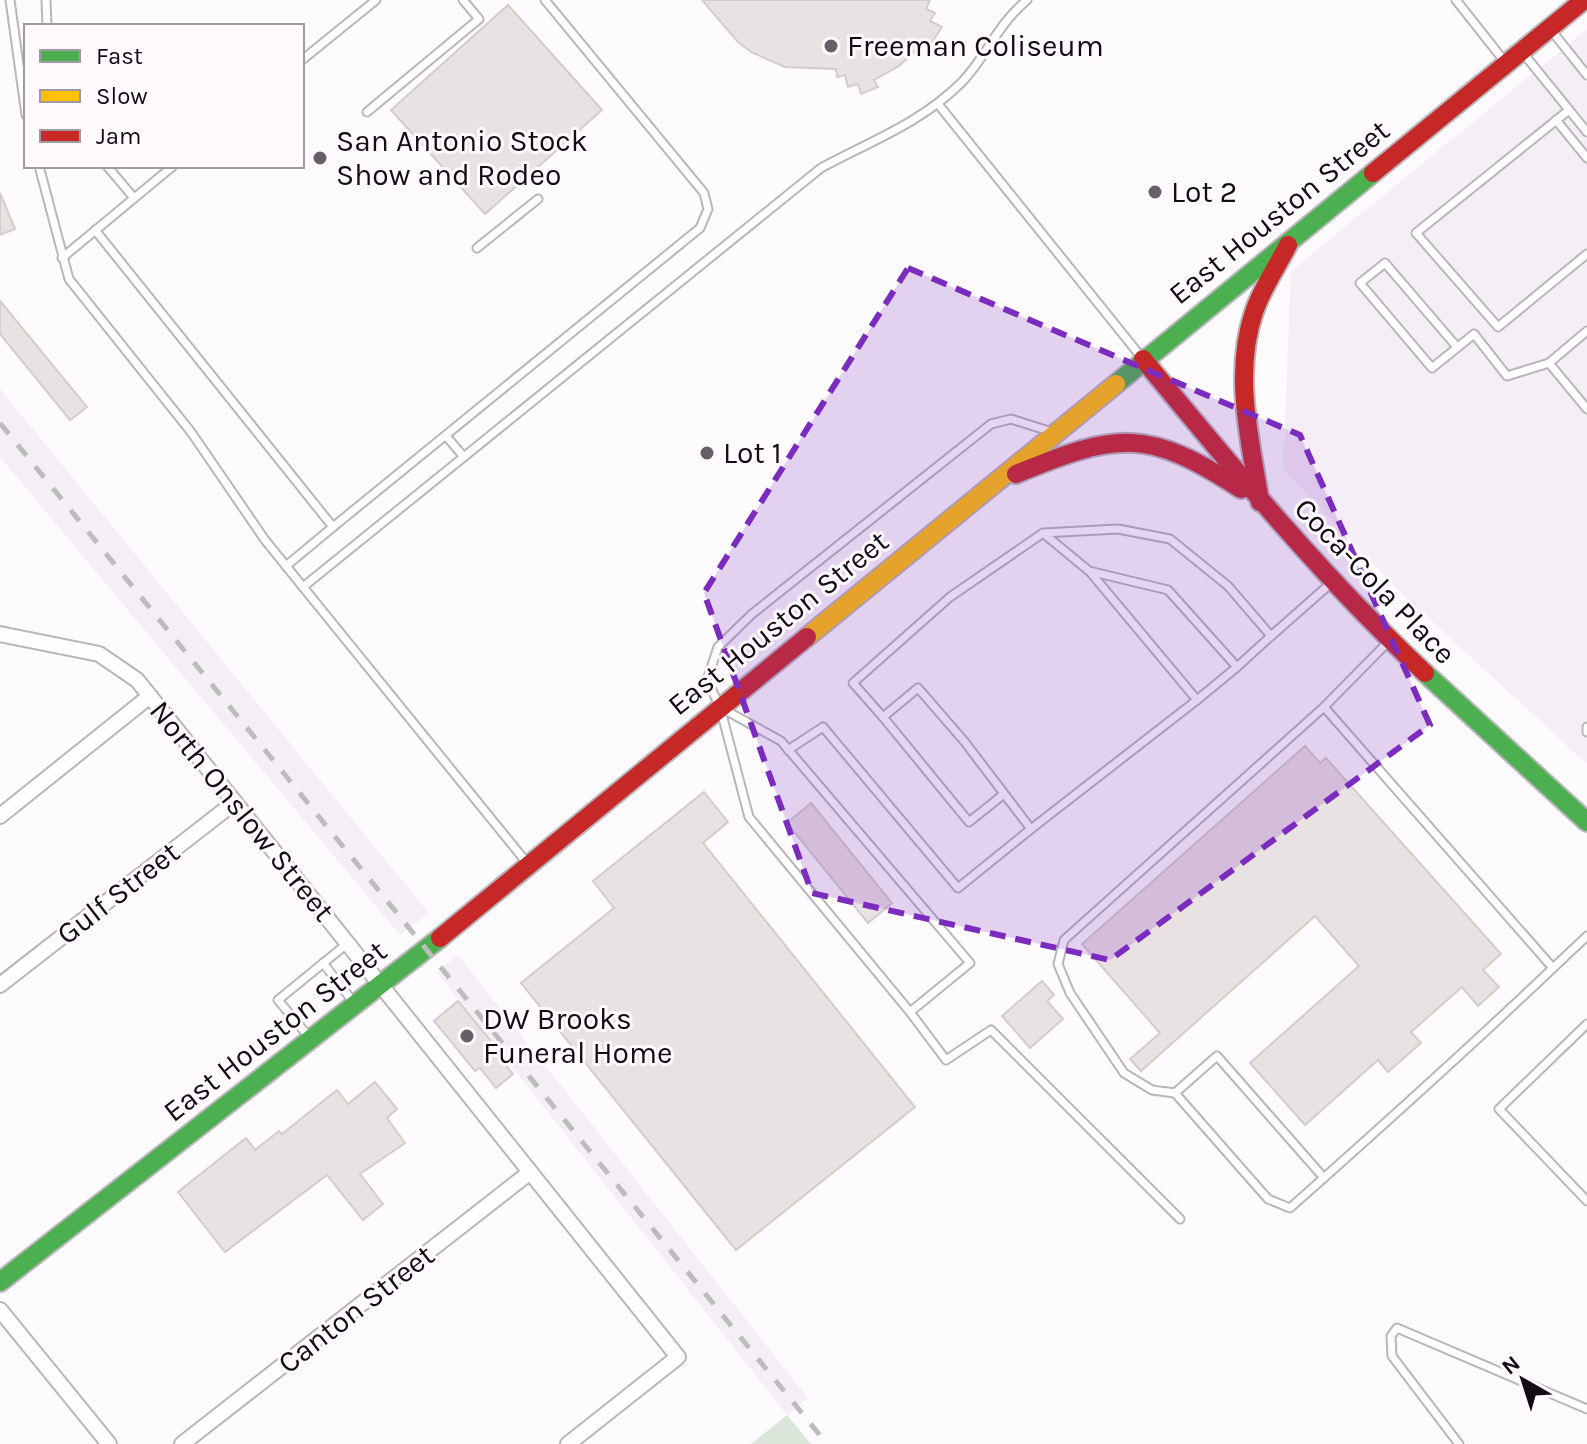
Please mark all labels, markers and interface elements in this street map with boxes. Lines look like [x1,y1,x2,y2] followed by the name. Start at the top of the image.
[24,24,304,168] legend
[847,28,1104,64] place label: Freeman Coliseum
[822,37,840,55] marker: Freeman Coliseum
[96,42,143,70] text: Fast
[96,82,148,110] text: Slow
[1162,112,1396,312] street label: East Houston Street
[96,122,141,150] text: Jam
[336,123,588,193] place label: San Antonio Stock Show and Rodeo
[311,149,329,167] marker: San Antonio Stock Show and Rodeo
[1171,174,1237,210] place label: Lot 2
[1146,183,1164,201] marker: Lot 2
[723,435,782,471] place label: Lot 1
[698,444,716,462] marker: Lot 1
[1287,491,1463,671] street label: Coca-Cola Place
[661,523,895,723] street label: East Houston Street
[142,693,342,929] street label: North Onslow Street
[50,834,186,952] street label: Gulf Street
[156,933,394,1129] street label: East Houston Street
[483,1001,672,1071] place label: DW Brooks Funeral Home
[458,1027,476,1045] marker: DW Brooks Funeral Home
[271,1237,441,1381] street label: Canton Street
[1483,1340,1563,1420] north arrow
[1497,1350,1525,1380] text: N

